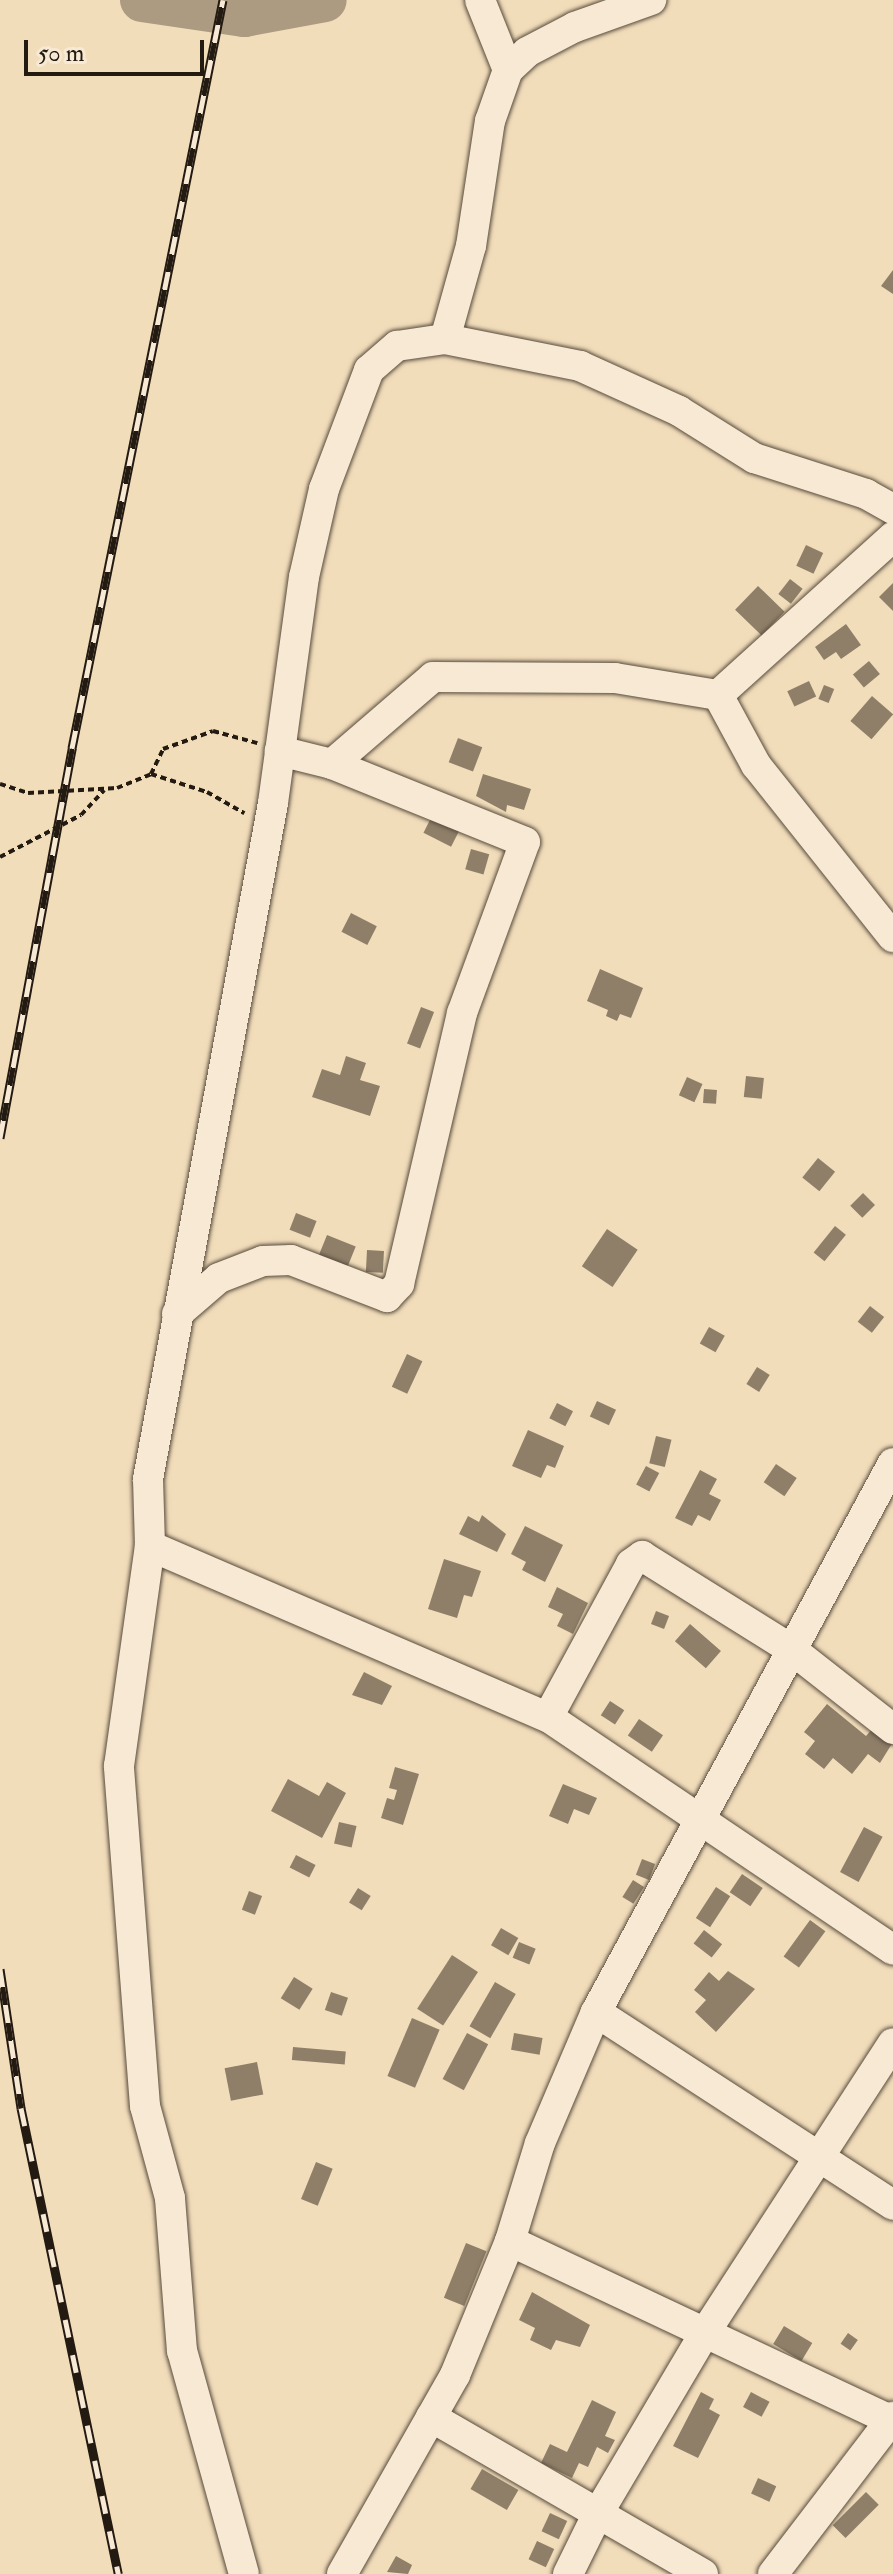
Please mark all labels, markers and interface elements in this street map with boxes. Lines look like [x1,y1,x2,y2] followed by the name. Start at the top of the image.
[28,24,208,74] scale bar
[38,38,84,69] text: 50 m

